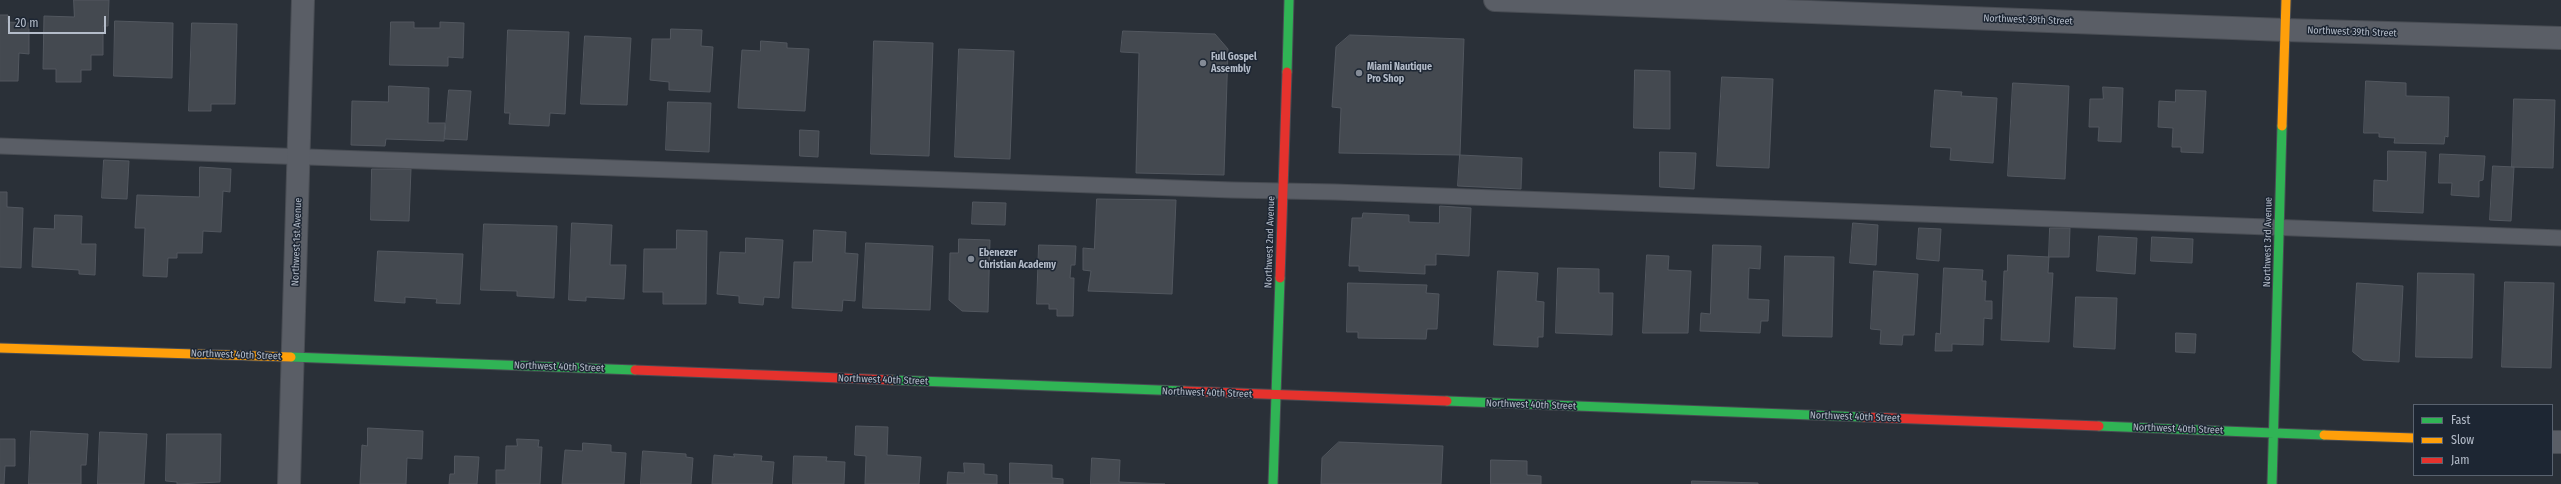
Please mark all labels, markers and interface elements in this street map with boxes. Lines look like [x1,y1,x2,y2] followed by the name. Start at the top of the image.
[10,8,108,34] scale bar
[1983,12,2073,28] street label: Northwest 39th Street
[15,16,39,30] text: 20 m
[2307,24,2397,40] street label: Northwest 39th Street
[1211,51,1257,74] place label: Full Gospel Assembly
[1198,58,1208,68] marker: Full Gospel Assembly
[1367,61,1432,84] place label: Miami Nautique Pro Shop
[1354,68,1364,78] marker: Miami Nautique Pro Shop
[1262,196,1278,288] street label: Northwest 2nd Avenue
[2261,197,2275,287] street label: Northwest 3rd Avenue
[289,198,305,286] street label: Northwest 1st Avenue
[979,247,1056,270] place label: Ebenezer Christian Academy
[966,254,976,264] marker: Ebenezer Christian Academy
[191,347,281,363] street label: Northwest 40th Street
[514,359,604,375] street label: Northwest 40th Street
[838,372,928,388] street label: Northwest 40th Street
[1162,385,1252,401] street label: Northwest 40th Street
[1486,397,1576,413] street label: Northwest 40th Street
[2413,404,2553,476] legend
[1810,409,1900,425] street label: Northwest 40th Street
[2451,413,2470,427] text: Fast
[2133,421,2223,437] street label: Northwest 40th Street
[2451,433,2474,447] text: Slow
[2451,453,2469,467] text: Jam

